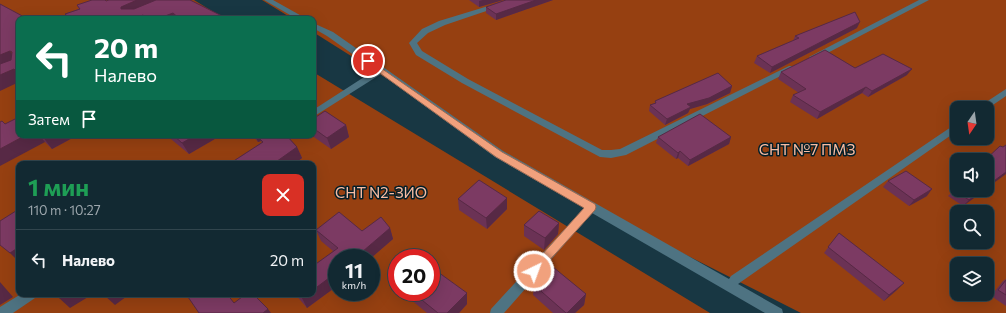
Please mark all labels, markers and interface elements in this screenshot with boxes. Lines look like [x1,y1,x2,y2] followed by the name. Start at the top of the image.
[94,30,158,64] text: 20 m
[28,32,80,84] icon: left
[351,44,385,78] pin
[357,50,379,72] icon: arrive
[94,64,157,86] text: Налево
[950,101,994,145] north arrow
[950,101,994,301] map controls
[78,108,100,130] icon: arrive
[28,110,70,128] text: Затем
[759,140,855,158] park label: СНТ №7 ПМЗ
[950,153,994,197] button: sound
[28,172,89,201] text: 1 мин
[262,174,304,216] button: close
[335,183,427,201] park label: СНТ N2-ЗИО
[28,202,101,218] text: 110 m · 10:27
[950,205,994,249] button: search
[28,249,50,271] icon: left
[388,249,440,301] speed limit sign: 20
[513,250,555,292] position arrow
[62,251,115,269] text: Налево
[270,251,304,269] text: 20 m
[950,257,994,301] button: layers
[345,258,363,282] text: 11
[342,279,366,291] text: km/h

